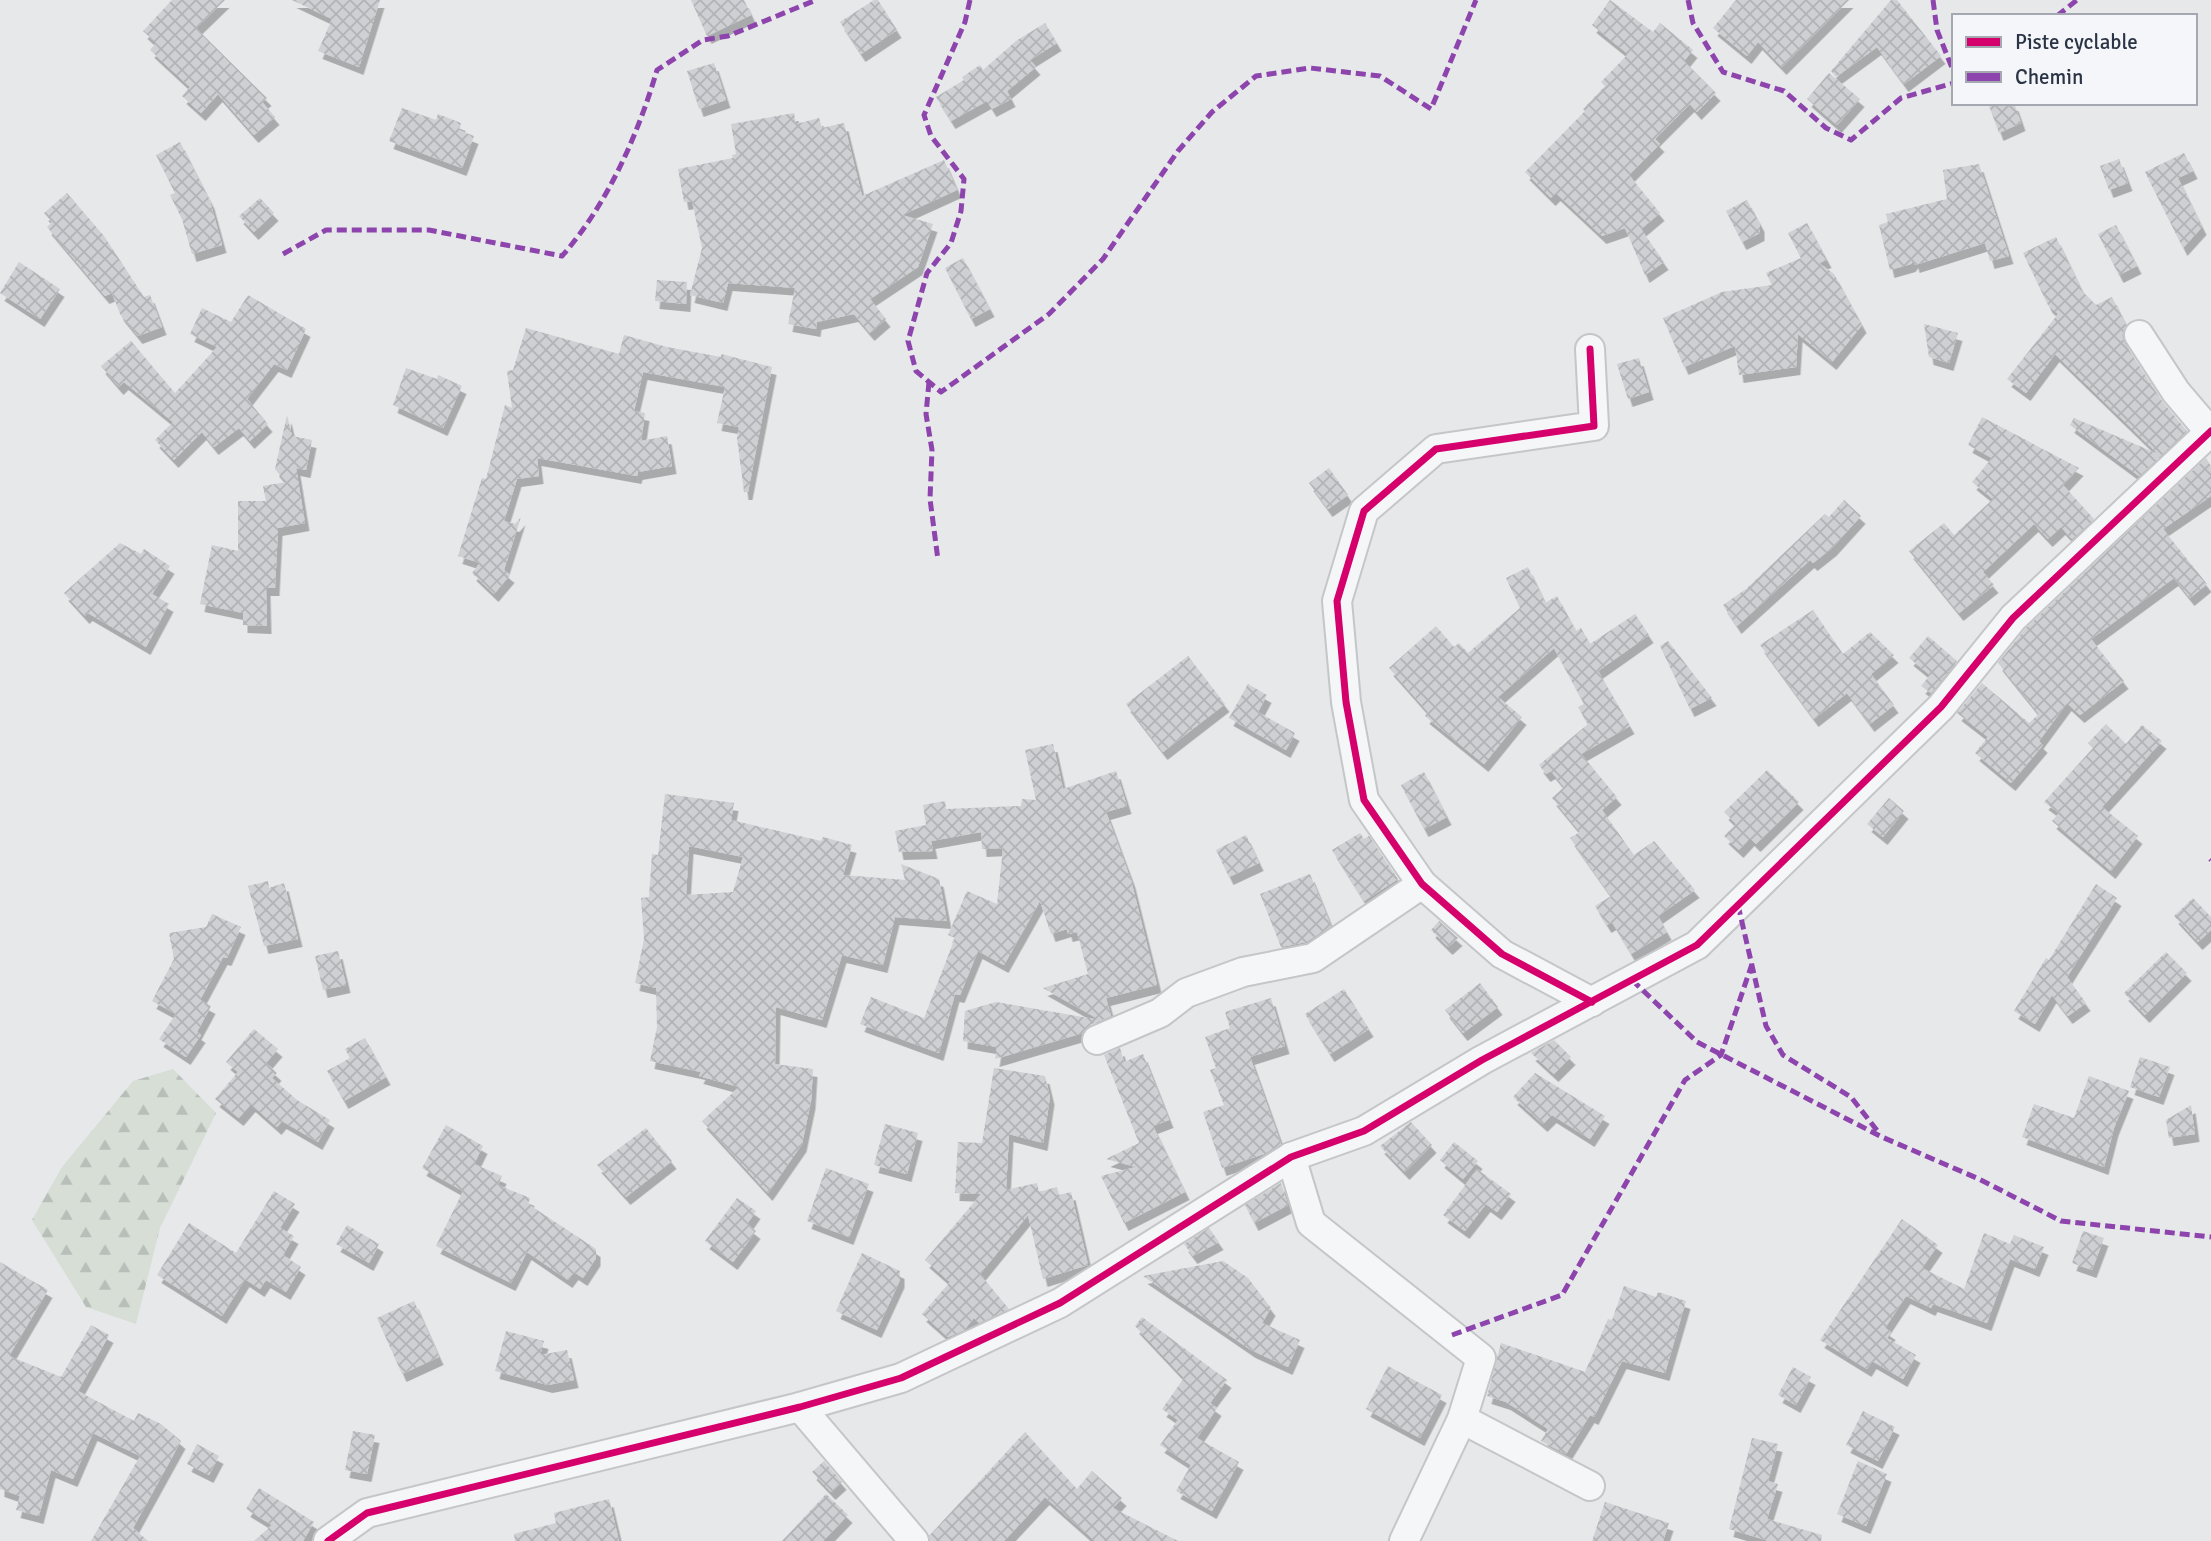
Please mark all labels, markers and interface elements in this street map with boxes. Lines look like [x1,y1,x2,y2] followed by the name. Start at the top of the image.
[1952,14,2197,105] legend
[2015,29,2138,55] text: Piste cyclable
[2015,64,2084,90] text: Chemin

